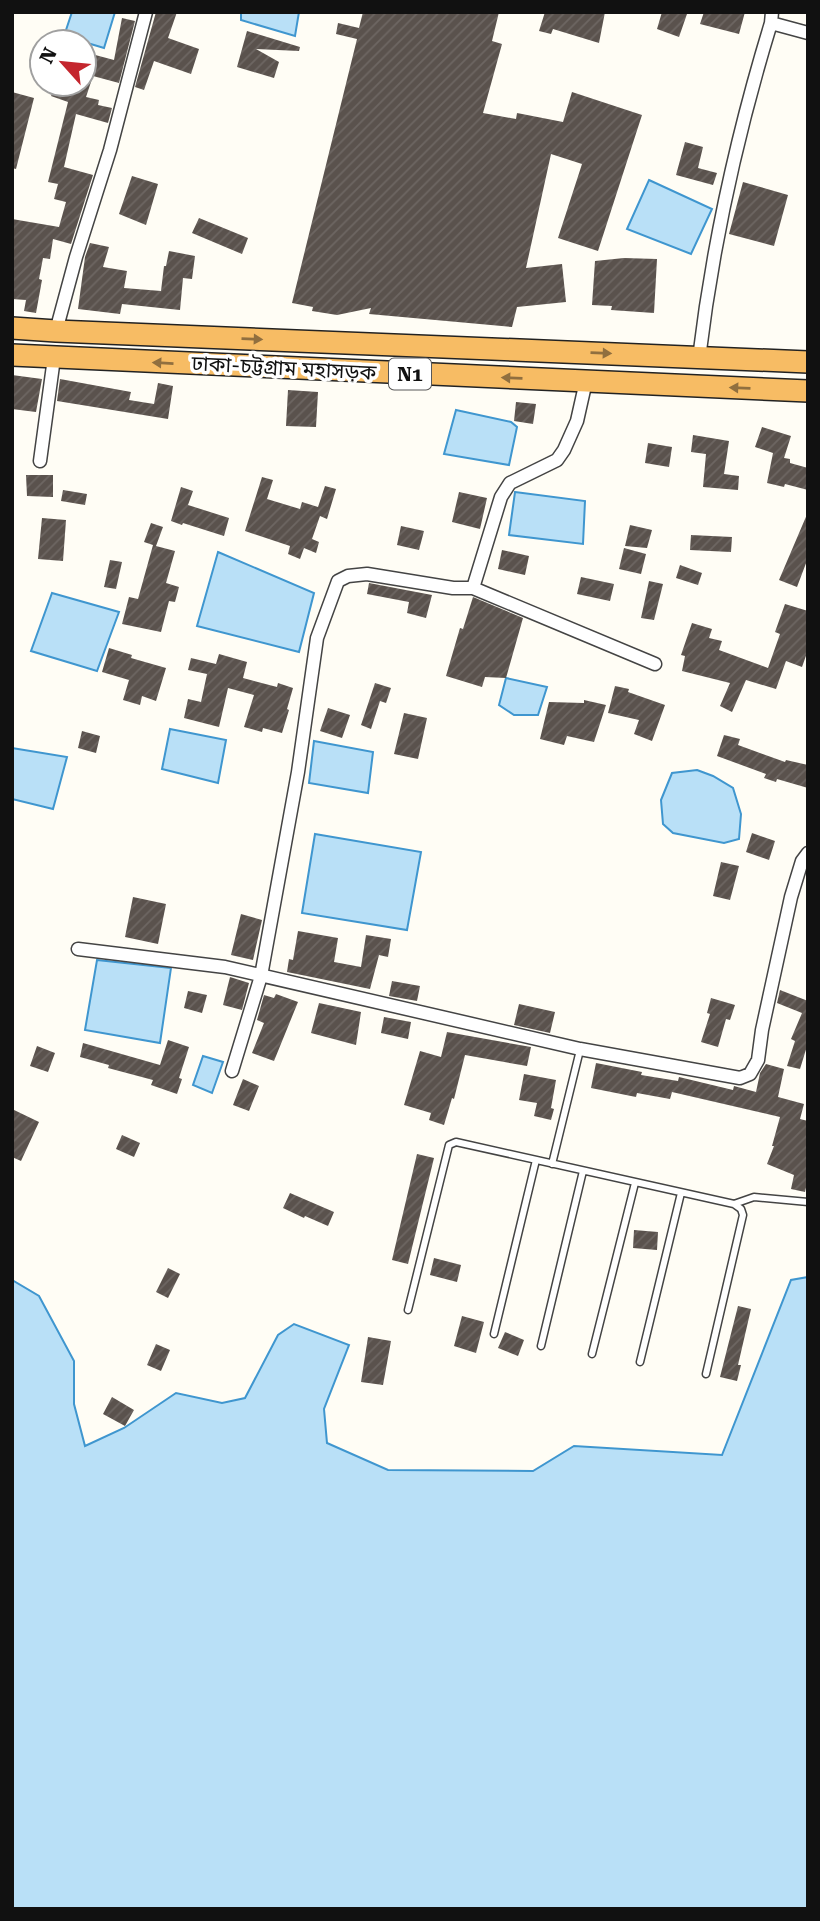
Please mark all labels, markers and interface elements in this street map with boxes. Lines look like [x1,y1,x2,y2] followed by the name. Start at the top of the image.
[28,28,98,98] north arrow
[35,43,62,67] text: N
[241,334,263,345] one-way arrow
[591,348,613,359] one-way arrow
[190,351,378,385] street label: ঢাকা-চট্টগ্রাম মহাসড়ক
[151,357,173,368] one-way arrow
[389,358,431,390] road number: N1
[501,373,523,384] one-way arrow
[728,382,750,393] one-way arrow

